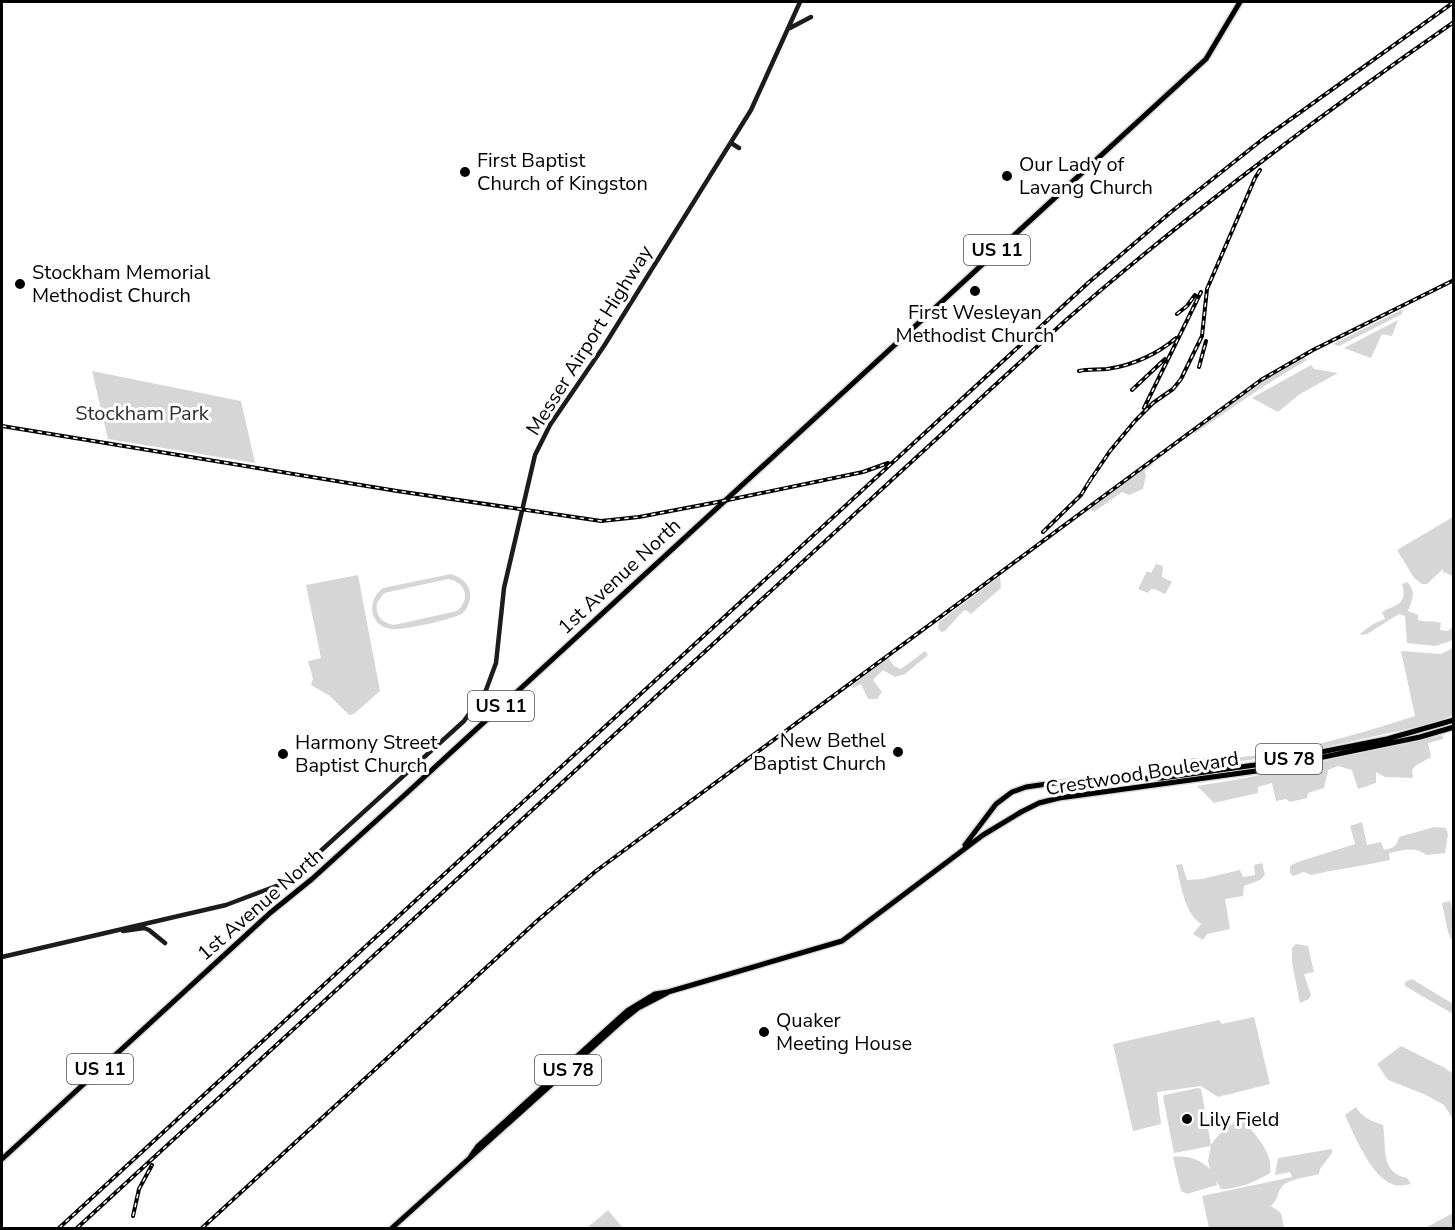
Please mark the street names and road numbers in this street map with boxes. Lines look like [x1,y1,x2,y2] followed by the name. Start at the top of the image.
[964,235,1030,265] road number: US 11
[520,240,659,440] street label: Messer Airport Highway
[552,512,687,640] street label: 1st Avenue North
[468,691,534,721] road number: US 11
[1256,744,1322,774] road number: US 78
[1044,745,1241,802] street label: Crestwood Boulevard
[192,842,329,967] street label: 1st Avenue North
[67,1054,133,1084] road number: US 11
[535,1055,601,1085] road number: US 78

